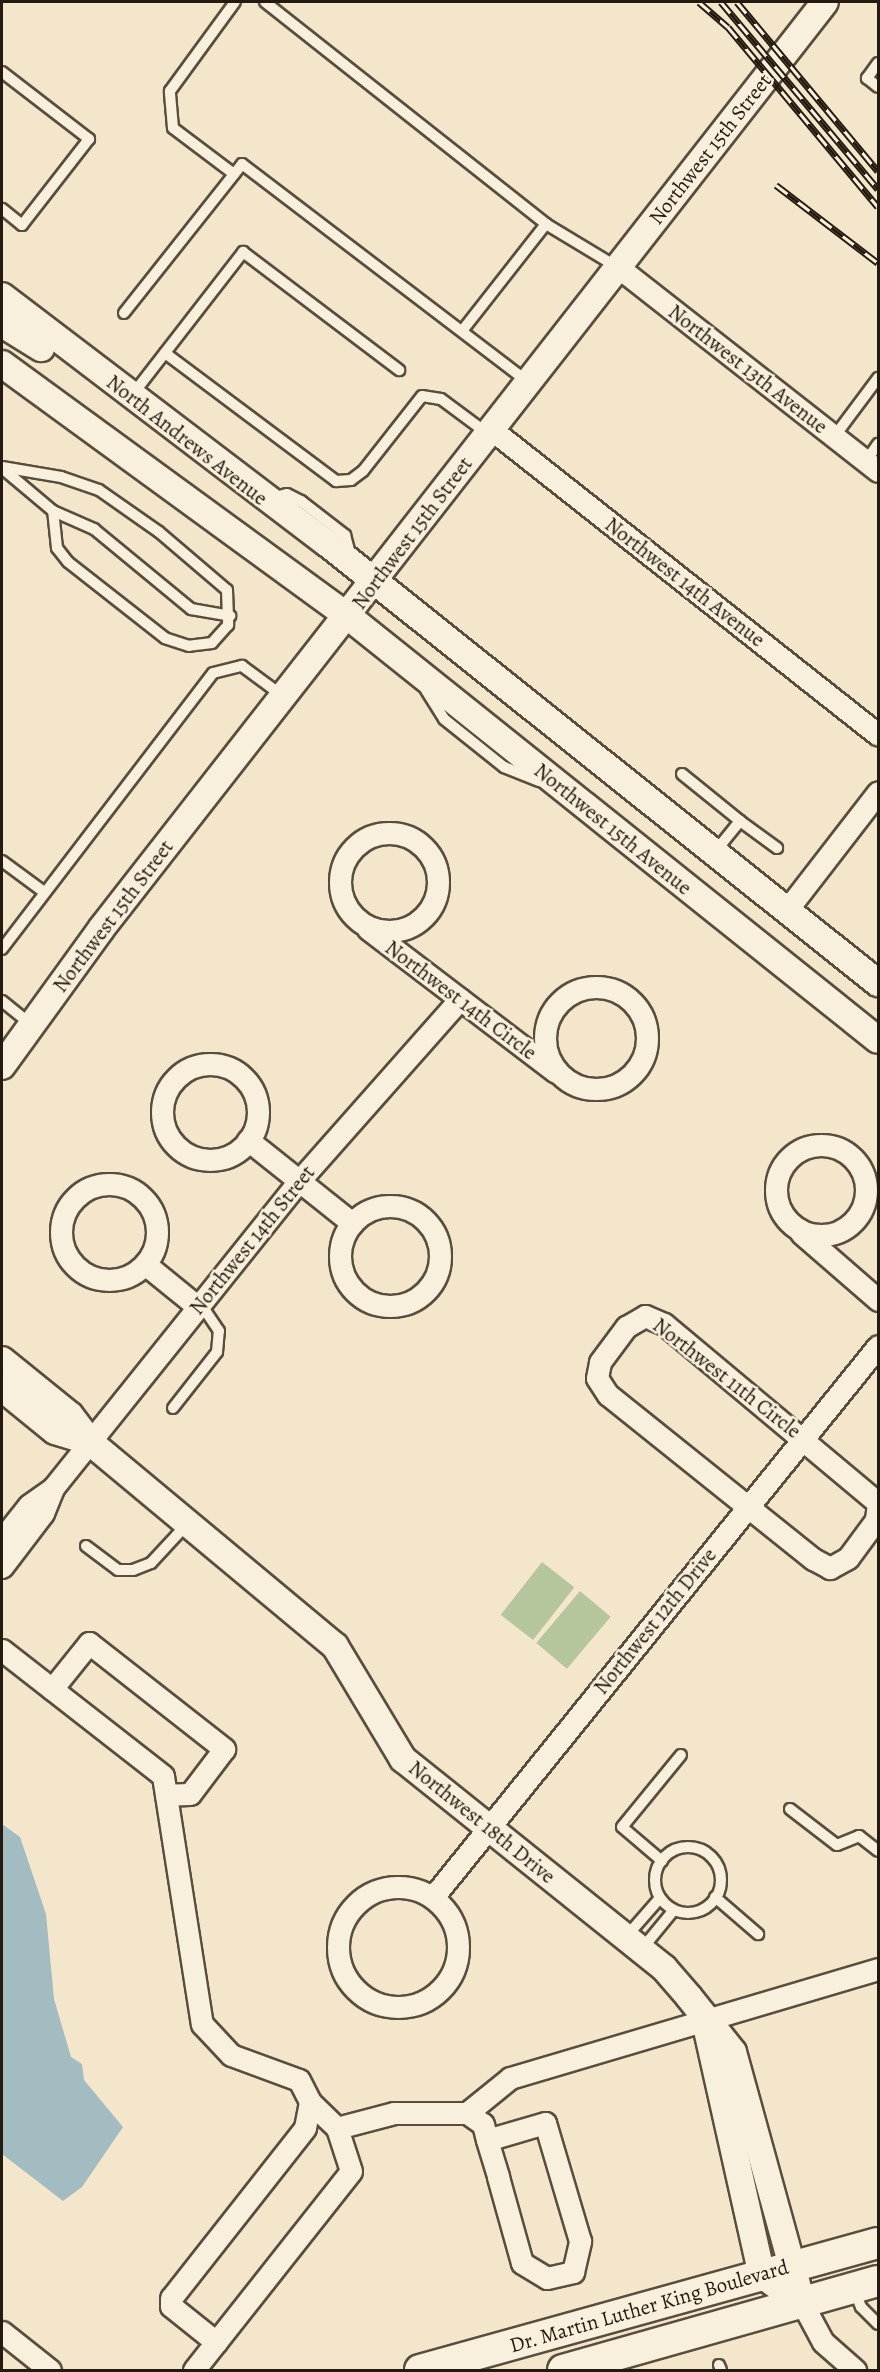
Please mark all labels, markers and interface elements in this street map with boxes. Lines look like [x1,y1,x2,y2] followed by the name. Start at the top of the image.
[643,69,777,229] street label: Northwest 15th Street
[663,299,833,439] street label: Northwest 13th Avenue
[102,369,272,511] street label: North Andrews Avenue
[346,452,478,614] street label: Northwest 15th Street
[600,512,770,652] street label: Northwest 14th Avenue
[529,758,697,900] street label: Northwest 15th Avenue
[47,835,179,997] street label: Northwest 15th Street
[380,935,542,1065] street label: Northwest 14th Circle
[184,1160,320,1320] street label: Northwest 14th Street
[648,1312,806,1444] street label: Northwest 11th Circle
[588,1543,722,1699] street label: Northwest 12th Drive
[404,1755,560,1889] street label: Northwest 18th Drive
[507,2254,791,2358] street label: Dr. Martin Luther King Boulevard

